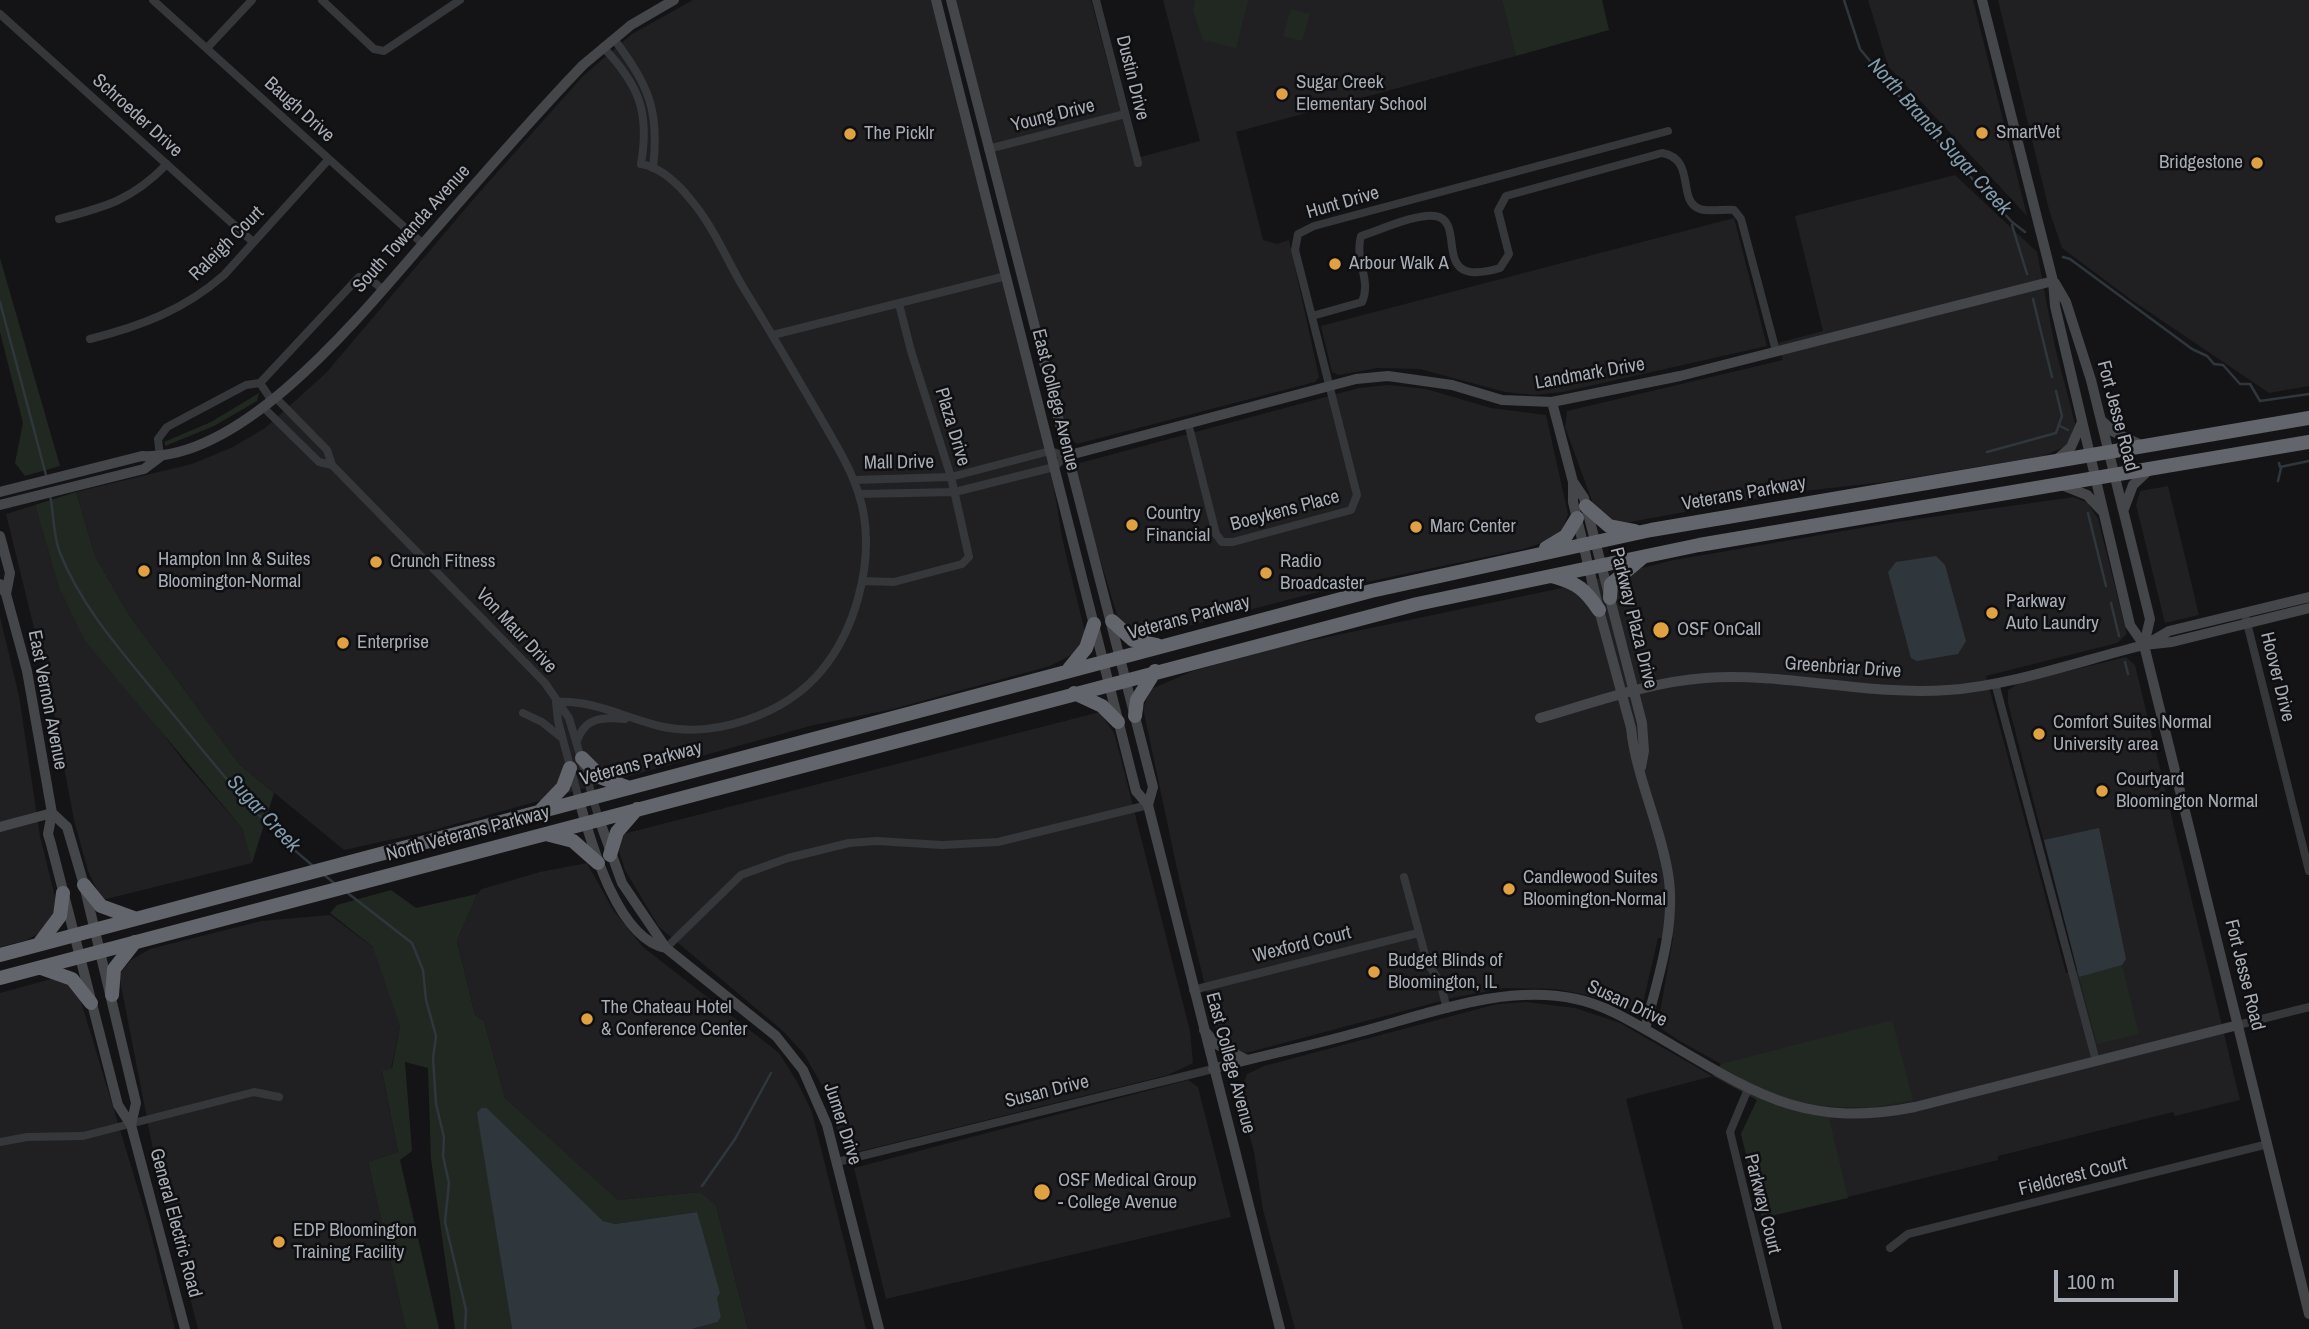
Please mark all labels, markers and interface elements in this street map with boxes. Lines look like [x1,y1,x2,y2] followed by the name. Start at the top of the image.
[1110,33,1154,123] street label: Dustin Drive
[1862,53,2016,221] water label: North Branch Sugar Creek
[87,70,187,162] street label: Schroeder Drive
[1296,72,1427,116] place label: Sugar Creek Elementary School
[259,73,339,147] street label: Baugh Drive
[1274,86,1290,102] marker: Sugar Creek Elementary School
[1009,95,1097,137] street label: Young Drive
[1996,122,2060,144] place label: SmartVet
[864,123,934,145] place label: The Picklr
[1974,125,1990,141] marker: SmartVet
[842,126,858,142] marker: The Picklr
[2159,152,2243,174] place label: Bridgestone
[2249,155,2265,171] marker: Bridgestone
[349,160,475,298] street label: South Towanda Avenue
[1304,182,1382,224] street label: Hunt Drive
[185,202,269,286] street label: Raleigh Court
[1349,253,1449,275] place label: Arbour Walk A
[1327,256,1343,272] marker: Arbour Walk A
[1026,327,1084,473] street label: East College Avenue
[1533,353,1647,395] street label: Landmark Drive
[2091,358,2143,474] street label: Fort Jesse Road
[929,385,975,469] street label: Plaza Drive
[864,451,934,475] street label: Mall Drive
[1680,472,1808,516] street label: Veterans Parkway
[1228,486,1342,536] street label: Boeykens Place
[1146,503,1210,547] place label: Country Financial
[1430,516,1516,538] place label: Marc Center
[1124,517,1140,533] marker: Country Financial
[1408,519,1424,535] marker: Marc Center
[1604,545,1662,691] street label: Parkway Plaza Drive
[158,549,310,593] place label: Hampton Inn & Suites Bloomington-Normal
[390,551,496,573] place label: Crunch Fitness
[1280,551,1364,595] place label: Radio Broadcaster
[368,554,384,570] marker: Crunch Fitness
[136,563,152,579] marker: Hampton Inn & Suites Bloomington-Normal
[1258,565,1274,581] marker: Radio Broadcaster
[471,584,561,678] street label: Von Maur Drive
[1125,591,1253,645] street label: Veterans Parkway
[2006,591,2099,635] place label: Parkway Auto Laundry
[1984,605,2000,621] marker: Parkway Auto Laundry
[1677,619,1761,641] place label: OSF OnCall
[1651,620,1671,640] marker: OSF OnCall
[22,628,72,772] street label: East Vernon Avenue
[2255,630,2299,724] street label: Hoover Drive
[357,632,429,654] place label: Enterprise
[335,635,351,651] marker: Enterprise
[1784,653,1902,683] street label: Greenbriar Drive
[2053,712,2211,756] place label: Comfort Suites Normal University area
[2031,726,2047,742] marker: Comfort Suites Normal University area
[577,737,705,791] street label: Veterans Parkway
[2116,769,2258,813] place label: Courtyard Bloomington Normal
[221,770,305,858] water label: Sugar Creek
[2094,783,2110,799] marker: Courtyard Bloomington Normal
[384,801,552,867] street label: North Veterans Parkway
[1523,867,1666,911] place label: Candlewood Suites Bloomington-Normal
[1501,881,1517,897] marker: Candlewood Suites Bloomington-Normal
[2219,917,2269,1033] street label: Fort Jesse Road
[1251,922,1353,968] street label: Wexford Court
[1388,950,1502,994] place label: Budget Blinds of Bloomington, IL
[1366,964,1382,980] marker: Budget Blinds of Bloomington, IL
[1583,976,1671,1032] street label: Susan Drive
[1200,990,1260,1136] street label: East College Avenue
[601,997,747,1041] place label: The Chateau Hotel & Conference Center
[579,1011,595,1027] marker: The Chateau Hotel & Conference Center
[1003,1071,1091,1113] street label: Susan Drive
[818,1080,866,1168] street label: Jumer Drive
[144,1146,206,1300] street label: General Electric Road
[1739,1152,1785,1256] street label: Parkway Court
[2016,1153,2130,1201] street label: Fieldcrest Court
[1058,1170,1197,1214] place label: OSF Medical Group - College Avenue
[1032,1182,1052,1202] marker: OSF Medical Group - College Avenue
[293,1220,417,1264] place label: EDP Bloomington Training Facility
[271,1234,287,1250] marker: EDP Bloomington Training Facility
[2057,1256,2181,1300] scale bar
[2067,1267,2115,1296] text: 100 m

